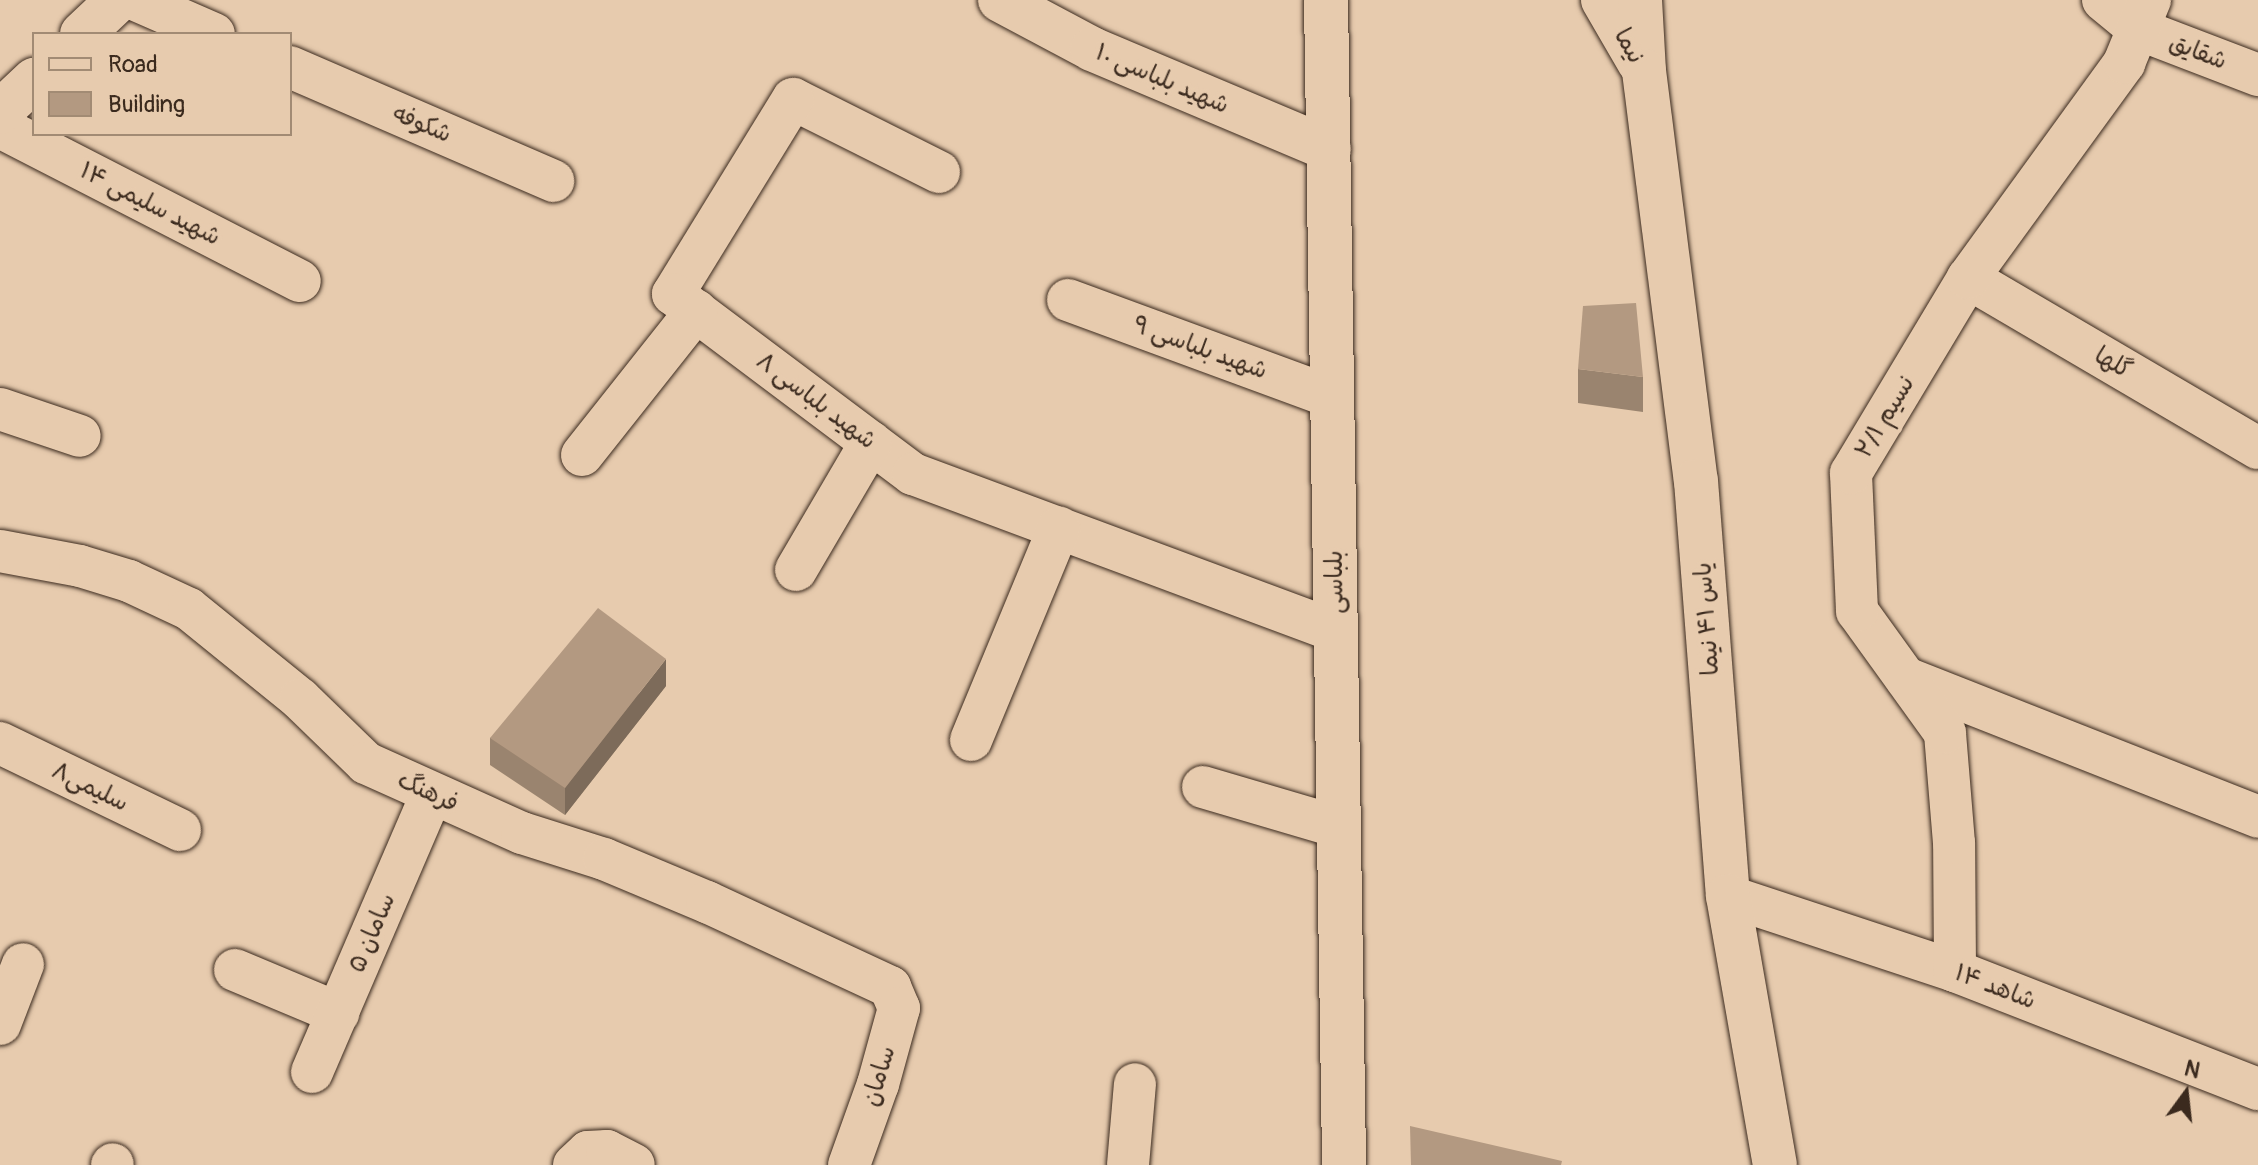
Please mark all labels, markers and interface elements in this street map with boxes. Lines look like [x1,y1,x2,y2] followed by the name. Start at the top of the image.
[1608,23,1650,69] street label: نیما
[2165,28,2231,76] street label: شقایق
[32,32,292,136] legend
[1091,38,1233,120] street label: شهید بلباسی ١٠
[108,50,158,79] text: Road
[108,90,185,119] text: Building
[388,99,456,149] street label: شکوفه
[75,156,225,252] street label: شهید سلیمی ۱۴
[1129,310,1271,386] street label: شهید بلباسی ۹
[2089,341,2137,385] street label: گلها
[750,347,882,455] street label: شهید بلباسی ۸
[1849,371,1921,463] street label: نسیم ۲/۱
[1320,550,1350,614] street label: بلباسی
[1689,561,1725,677] street label: یاس ۴۱ نیما
[47,756,133,818] street label: سلیمی۸
[393,765,463,819] street label: فرهنگ
[342,889,402,977] street label: سامان ۵
[1950,958,2040,1016] street label: شاهد ۱۴
[856,1042,902,1110] street label: سامان
[2146,1053,2226,1133] north arrow
[2181,1054,2203,1085] text: N

